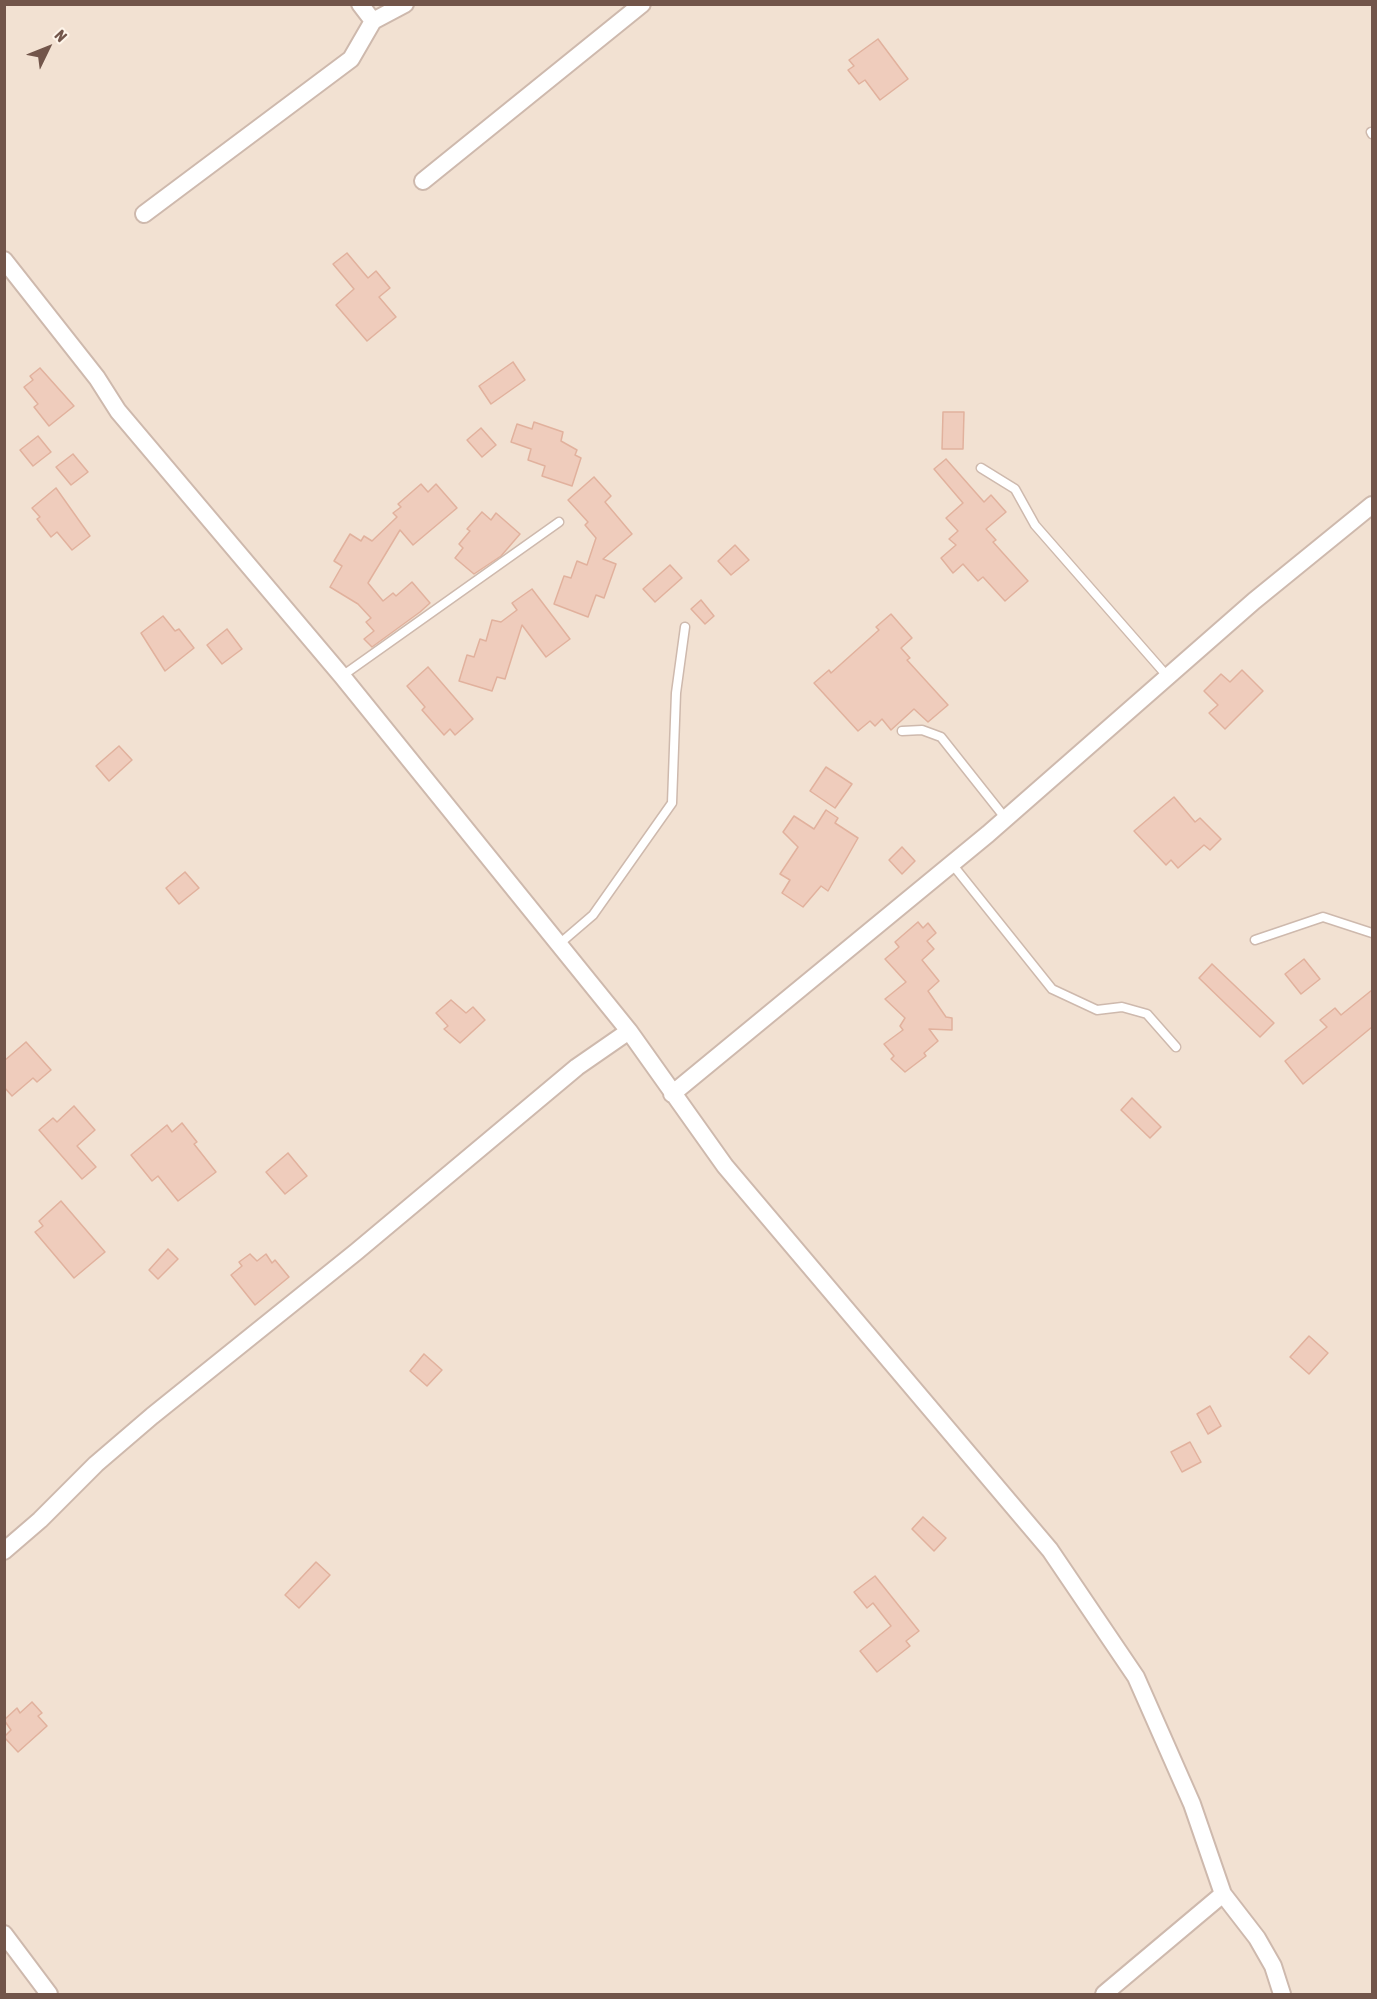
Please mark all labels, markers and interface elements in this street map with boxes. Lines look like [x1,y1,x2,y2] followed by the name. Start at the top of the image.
[18,18,78,78] north arrow
[51,26,71,45] text: N

